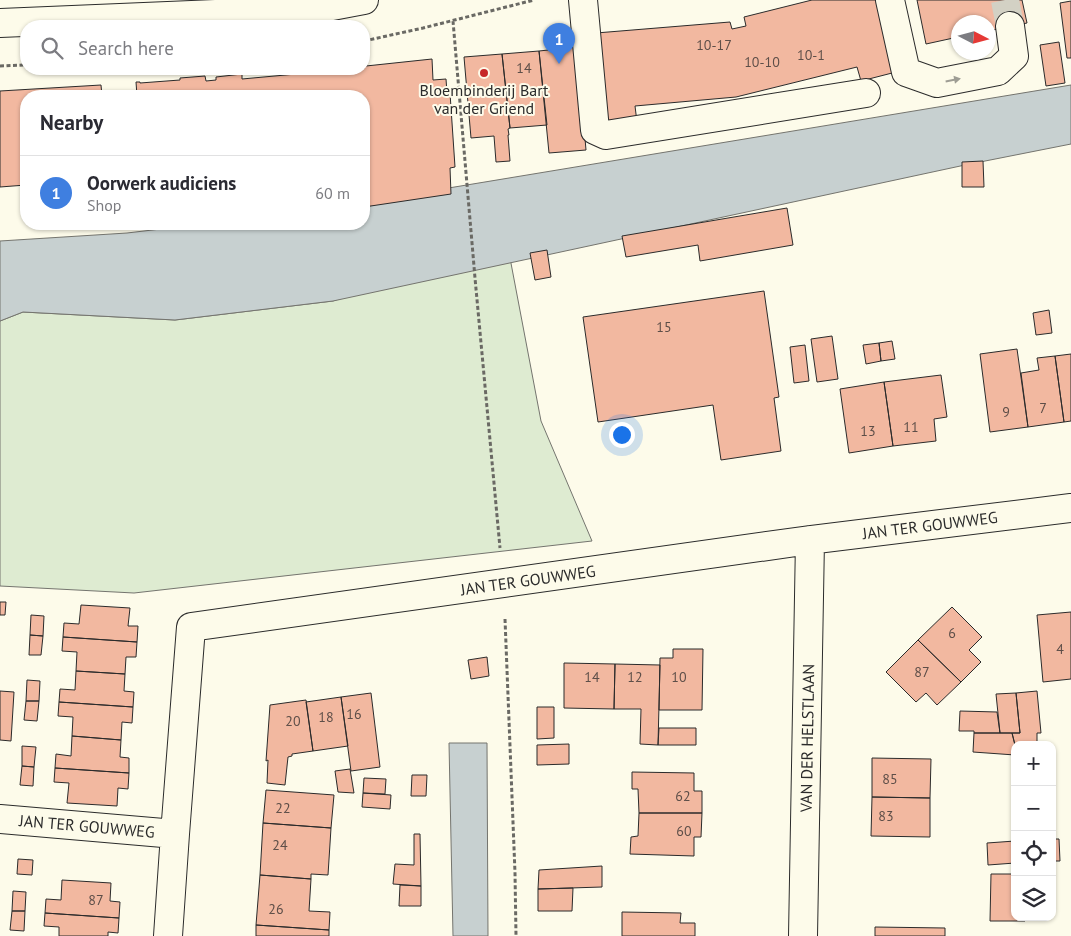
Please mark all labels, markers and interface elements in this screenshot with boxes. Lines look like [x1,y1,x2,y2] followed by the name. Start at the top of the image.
[951,15,996,60] north arrow
[20,20,370,75] search box
[543,23,575,64] pin: 1
[38,34,66,62] icon: search
[78,36,174,60] text: Search here
[696,36,732,54] house number: 10-17
[797,46,825,64] house number: 10-1
[744,53,780,71] house number: 10-10
[516,59,532,77] house number: 14
[478,67,490,79] marker: Bloembinderij Bart van der Griend
[945,75,961,83] one-way arrow
[419,80,549,118] place label: Bloembinderij Bart van der Griend
[40,109,103,136] text: Nearby
[87,171,236,195] text: Oorwerk audiciens
[51,183,61,203] text: 1
[315,183,350,203] text: 60 m
[87,195,121,215] text: Shop
[656,318,672,336] house number: 15
[1039,399,1047,417] house number: 7
[1002,403,1010,421] house number: 9
[903,418,919,436] house number: 11
[609,422,635,448] your location
[860,422,876,440] house number: 13
[860,507,999,543] street label: JAN TER GOUWWEG
[458,561,597,599] street label: JAN TER GOUWWEG
[948,624,956,642] house number: 6
[1056,640,1064,658] house number: 4
[914,663,930,681] house number: 87
[796,664,818,813] street label: VAN DER HELSTLAAN
[584,668,600,686] house number: 14
[627,668,643,686] house number: 12
[671,668,687,686] house number: 10
[346,705,362,723] house number: 16
[318,708,334,726] house number: 18
[285,712,301,730] house number: 20
[1011,741,1056,921] map controls
[1011,741,1056,786] button: +
[882,770,898,788] house number: 85
[1011,786,1056,831] button: −
[675,787,691,805] house number: 62
[275,799,291,817] house number: 22
[878,807,894,825] house number: 83
[17,810,156,842] street label: JAN TER GOUWWEG
[676,822,692,840] house number: 60
[1011,831,1056,876] button: locate
[272,836,288,854] house number: 24
[1011,876,1056,921] button: layers
[88,891,104,909] house number: 87
[268,900,284,918] house number: 26

